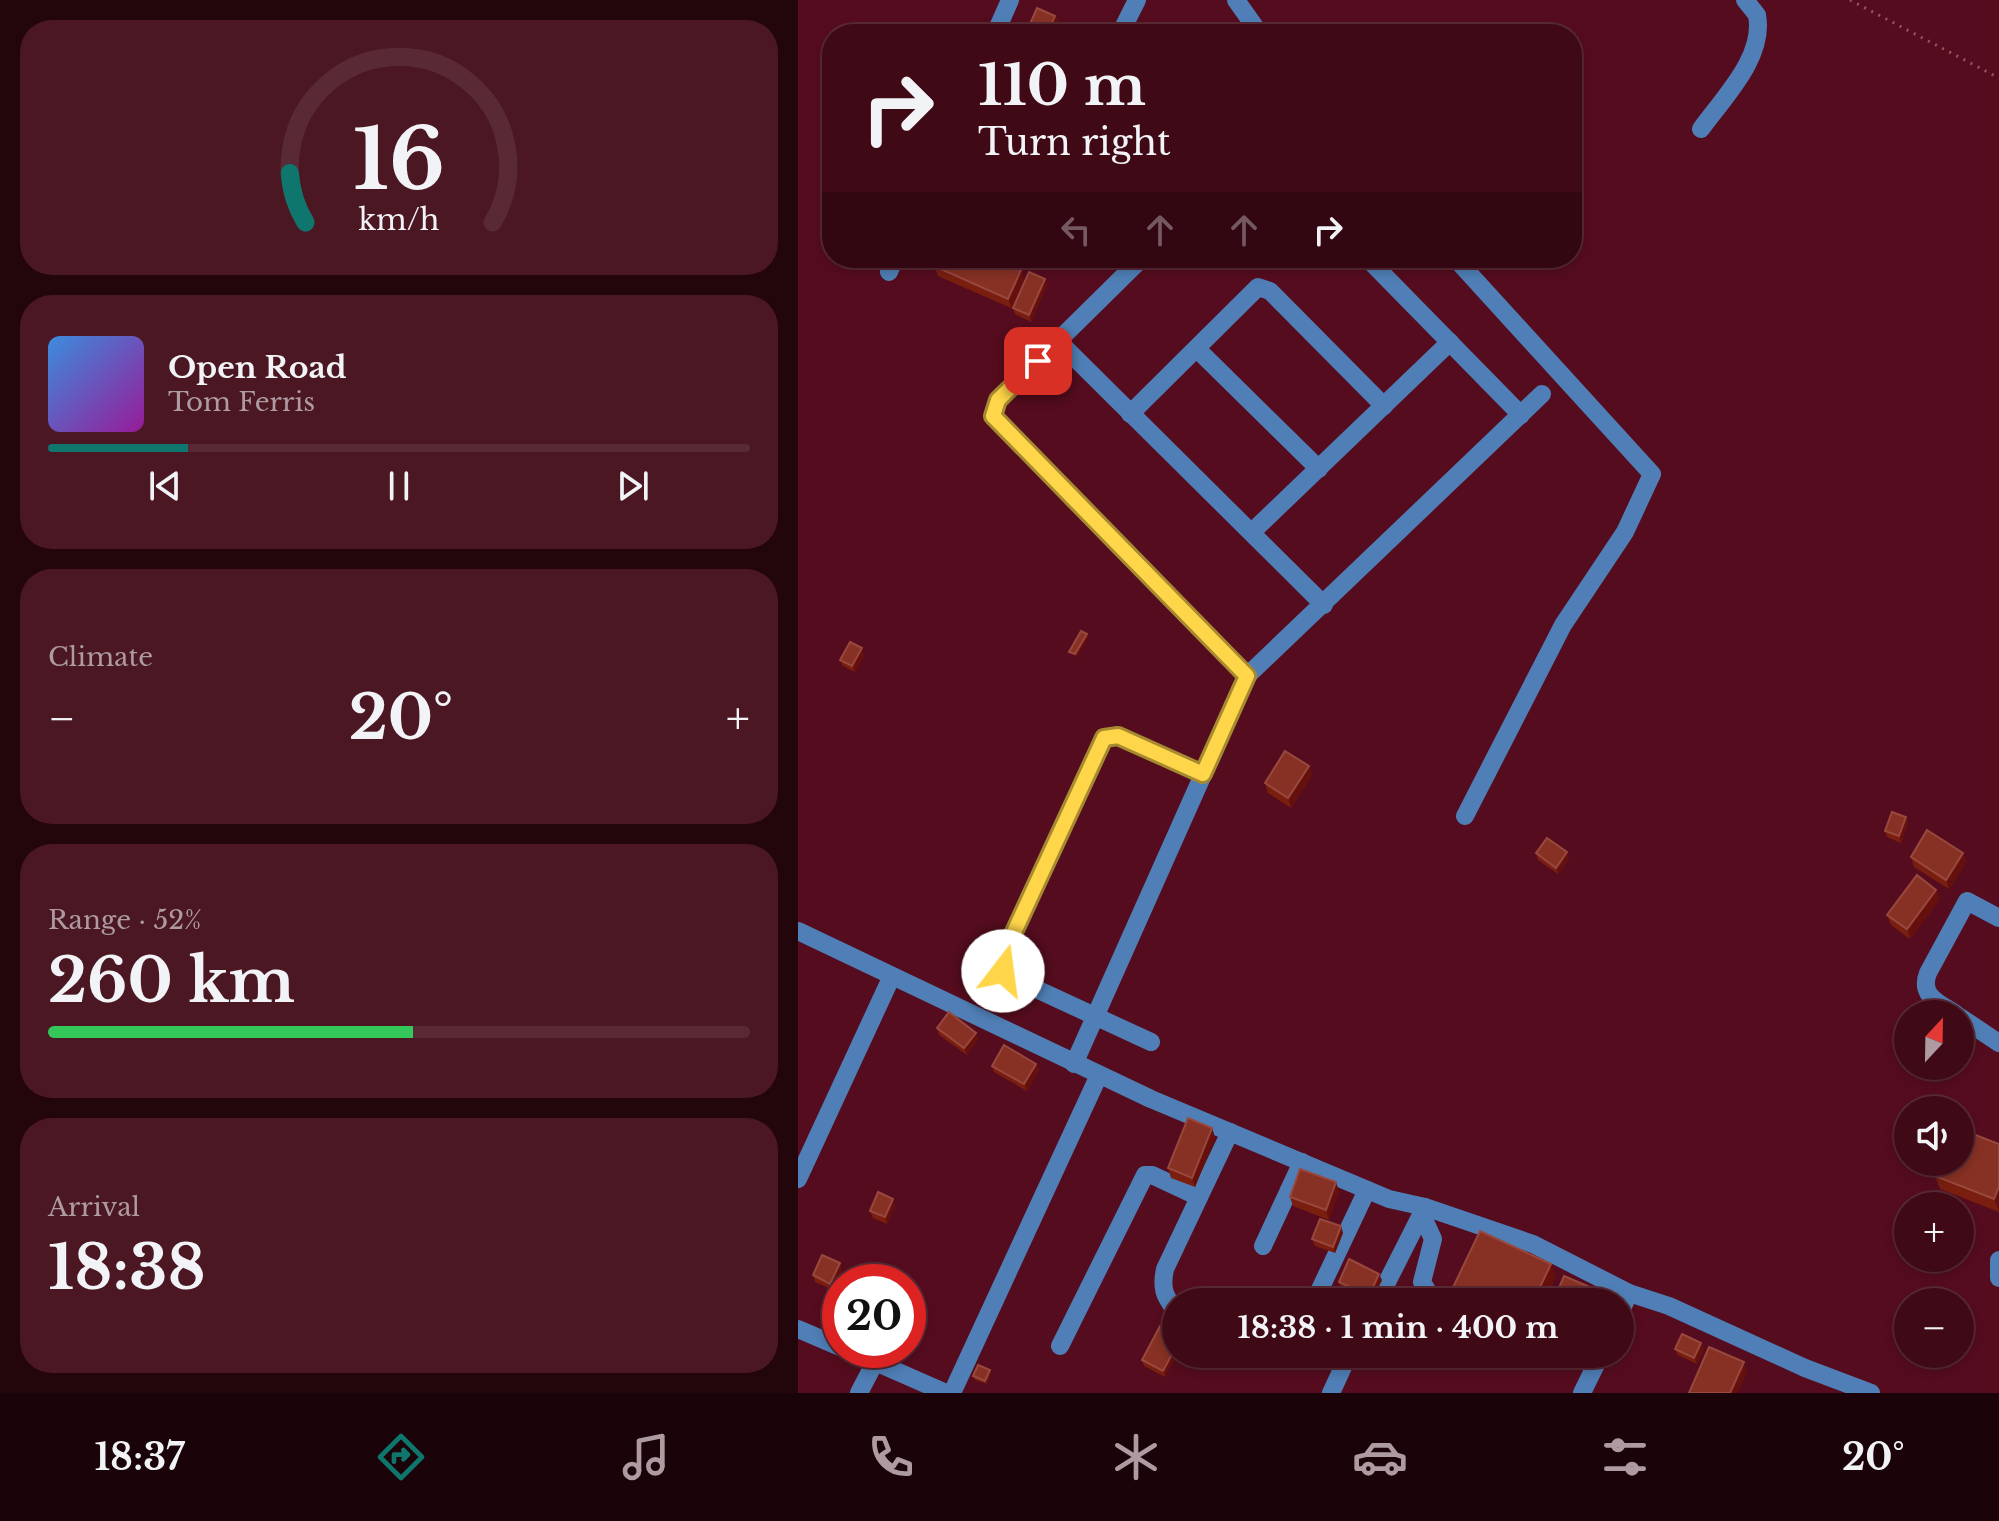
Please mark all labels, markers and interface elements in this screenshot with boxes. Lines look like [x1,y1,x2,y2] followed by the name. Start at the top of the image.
[978,51,1146,120] text: 110 m
[846,56,950,160] icon: right
[353,108,445,211] text: 16
[978,120,1171,165] text: Turn right
[358,202,440,238] text: km/h
[1054,208,1098,252] icon: left
[1138,208,1182,252] icon: ahead
[1222,208,1266,252] icon: ahead
[1306,208,1350,252] icon: right
[1004,327,1072,395] pin
[1016,339,1060,383] icon: arrive
[168,349,347,386] text: Open Road
[168,386,315,418] text: Tom Ferris
[143,464,187,508] icon: previous
[377,464,421,508] icon: pause
[611,464,655,508] icon: next
[48,641,153,673] text: Climate
[349,681,453,755] text: 20°
[48,691,76,746] text: −
[726,691,750,746] text: +
[48,904,202,936] text: Range · 52%
[961,929,1045,1013] position arrow
[48,944,295,1018] text: 260 km
[1894,1000,1974,1080] north arrow
[1894,1000,1974,1368] map controls
[1894,1096,1974,1176] button: sound
[48,1191,140,1223] text: Arrival
[1894,1192,1974,1272] button: +
[48,1231,206,1305] text: 18:38
[822,1264,926,1368] speed limit sign: 20
[1894,1288,1974,1368] button: −
[1238,1309,1558,1346] text: 18:38 · 1 min · 400 m
[373,1429,429,1485] icon: directions
[618,1429,674,1485] icon: music
[863,1429,919,1485] icon: phone
[1108,1429,1164,1485] icon: climate
[1352,1429,1408,1485] icon: car
[1597,1429,1653,1485] icon: filters
[94,1435,185,1480] text: 18:37
[1842,1435,1905,1480] text: 20°

